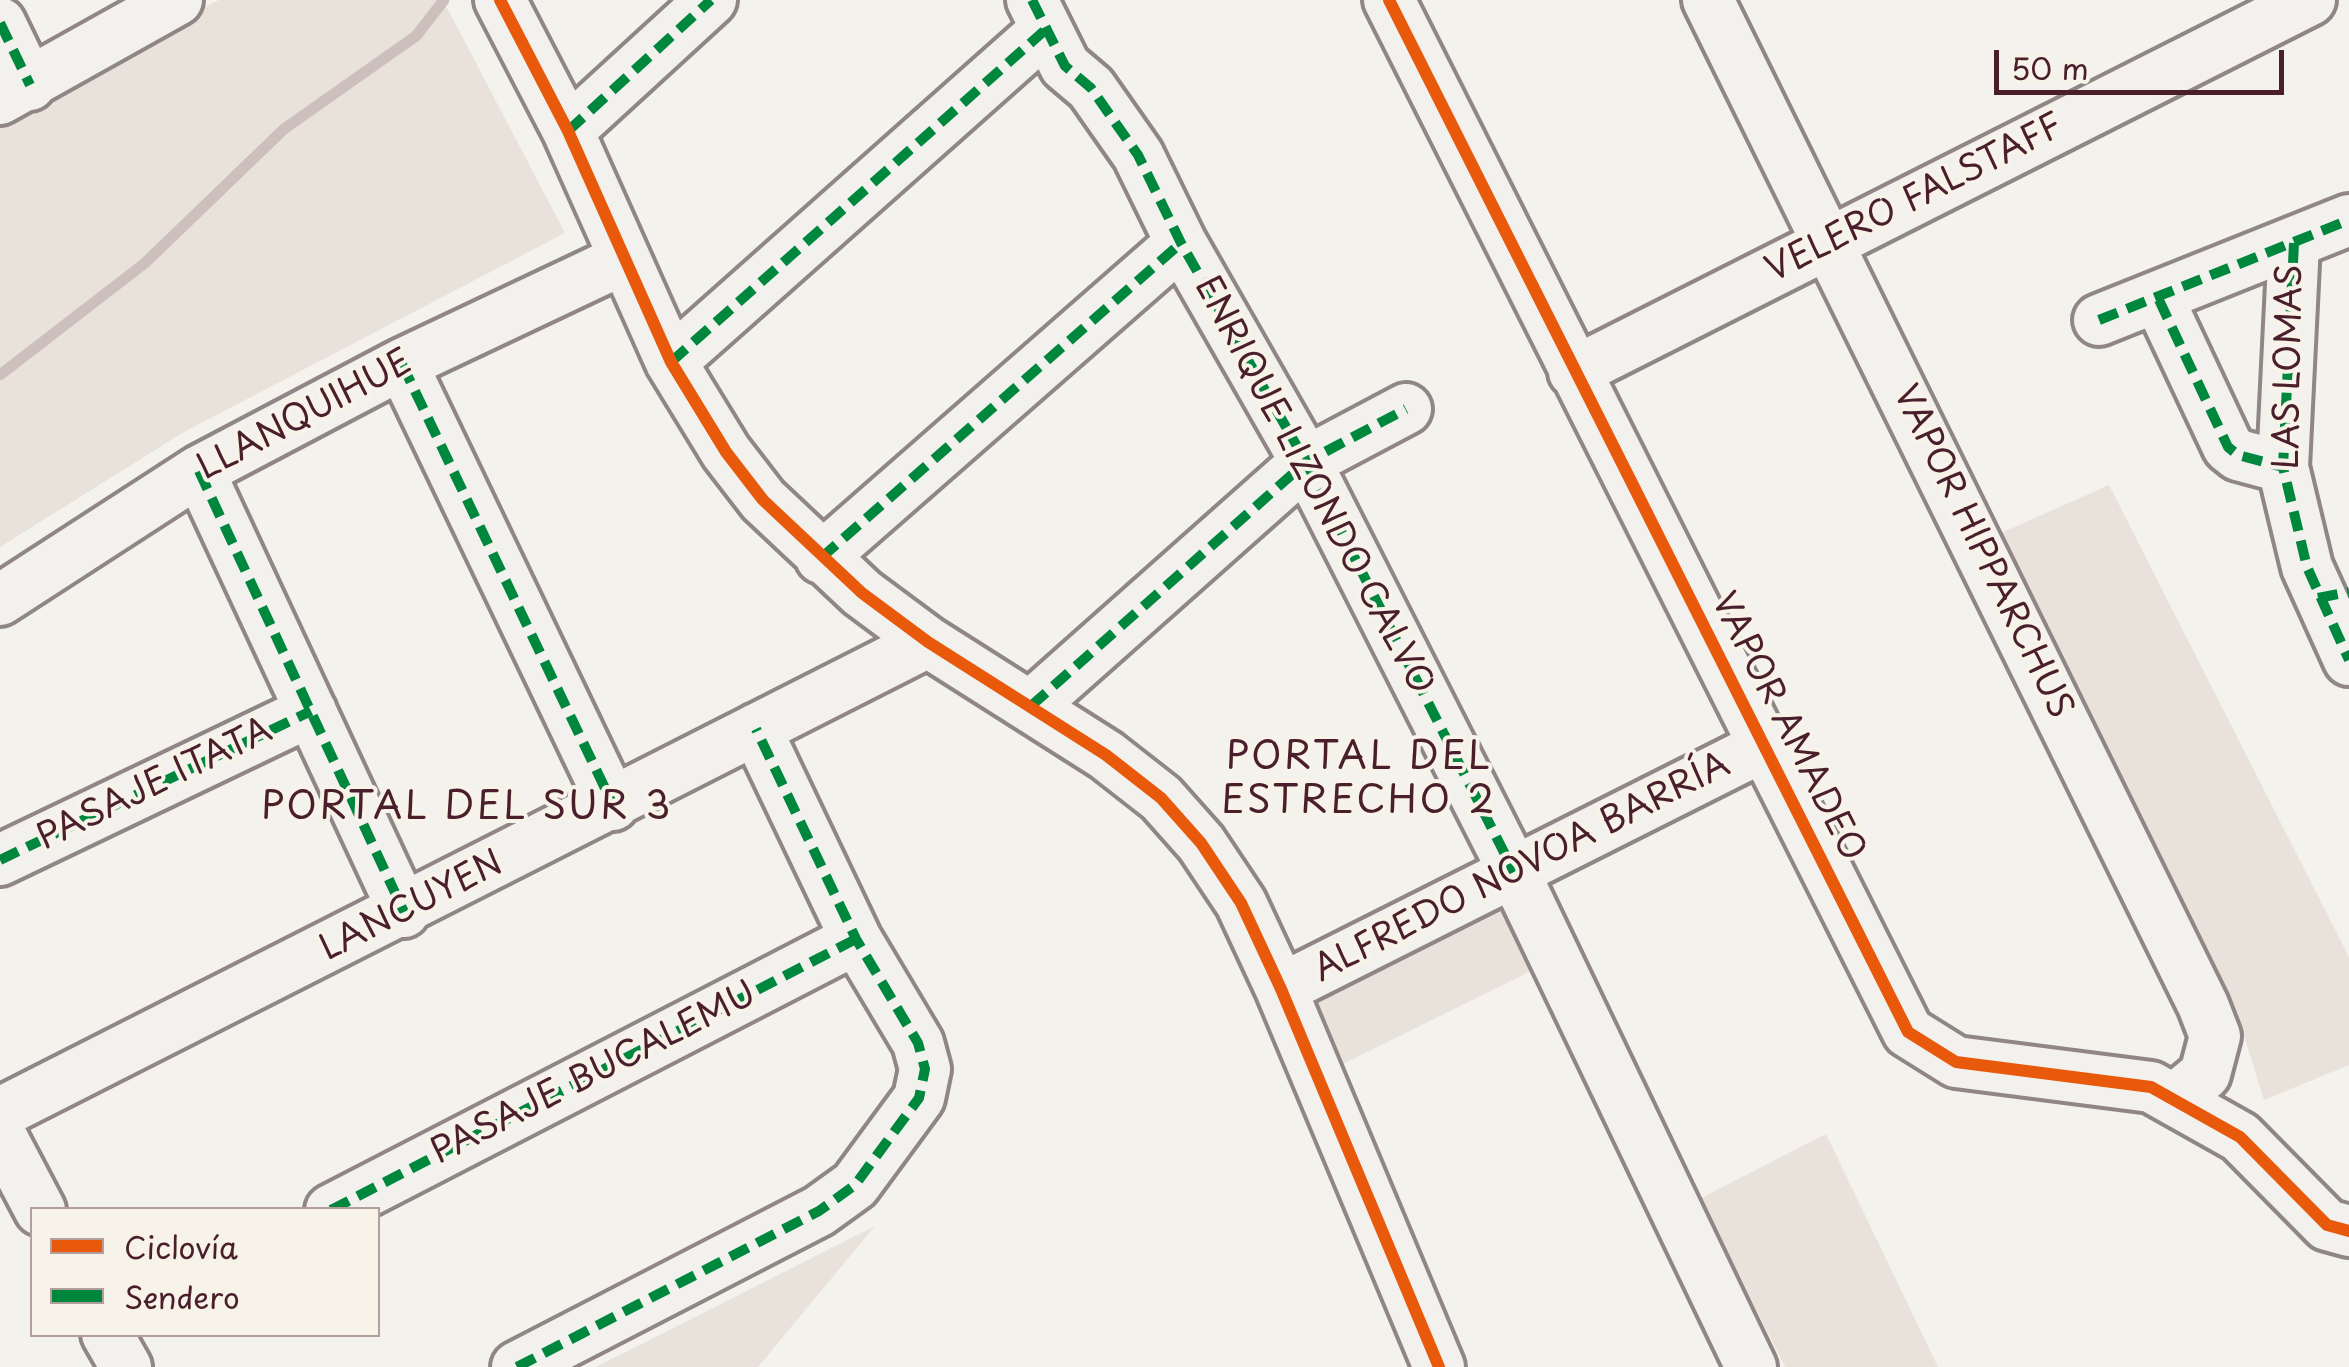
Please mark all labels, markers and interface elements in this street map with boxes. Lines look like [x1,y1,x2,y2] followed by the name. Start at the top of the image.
[1999,30,2289,92] scale bar
[2011,45,2089,90] text: 50 m
[1760,106,2070,292] street label: VELERO FALSTAFF
[2267,264,2313,470] street label: LAS LOMAS
[1185,270,1441,702] street label: ENRIQUE LIZONDO CALVO
[191,342,419,490] street label: LLANQUIHUE
[1883,379,2081,725] street label: VAPOR HIPPARCHUS
[1701,586,1873,868] street label: VAPOR AMADEO
[31,710,279,860] street label: PASAJE ITATA
[1221,736,1497,826] district label: PORTAL DEL ESTRECHO 2
[1307,744,1737,992] street label: ALFREDO NOVOA BARRÍA
[262,786,672,832] district label: PORTAL DEL SUR 3
[314,843,510,971] street label: LANCUYEN
[425,974,763,1174] street label: PASAJE BUCALEMU
[30,1207,380,1337] legend
[124,1224,238,1269] text: Ciclovía
[124,1274,240,1319] text: Sendero

